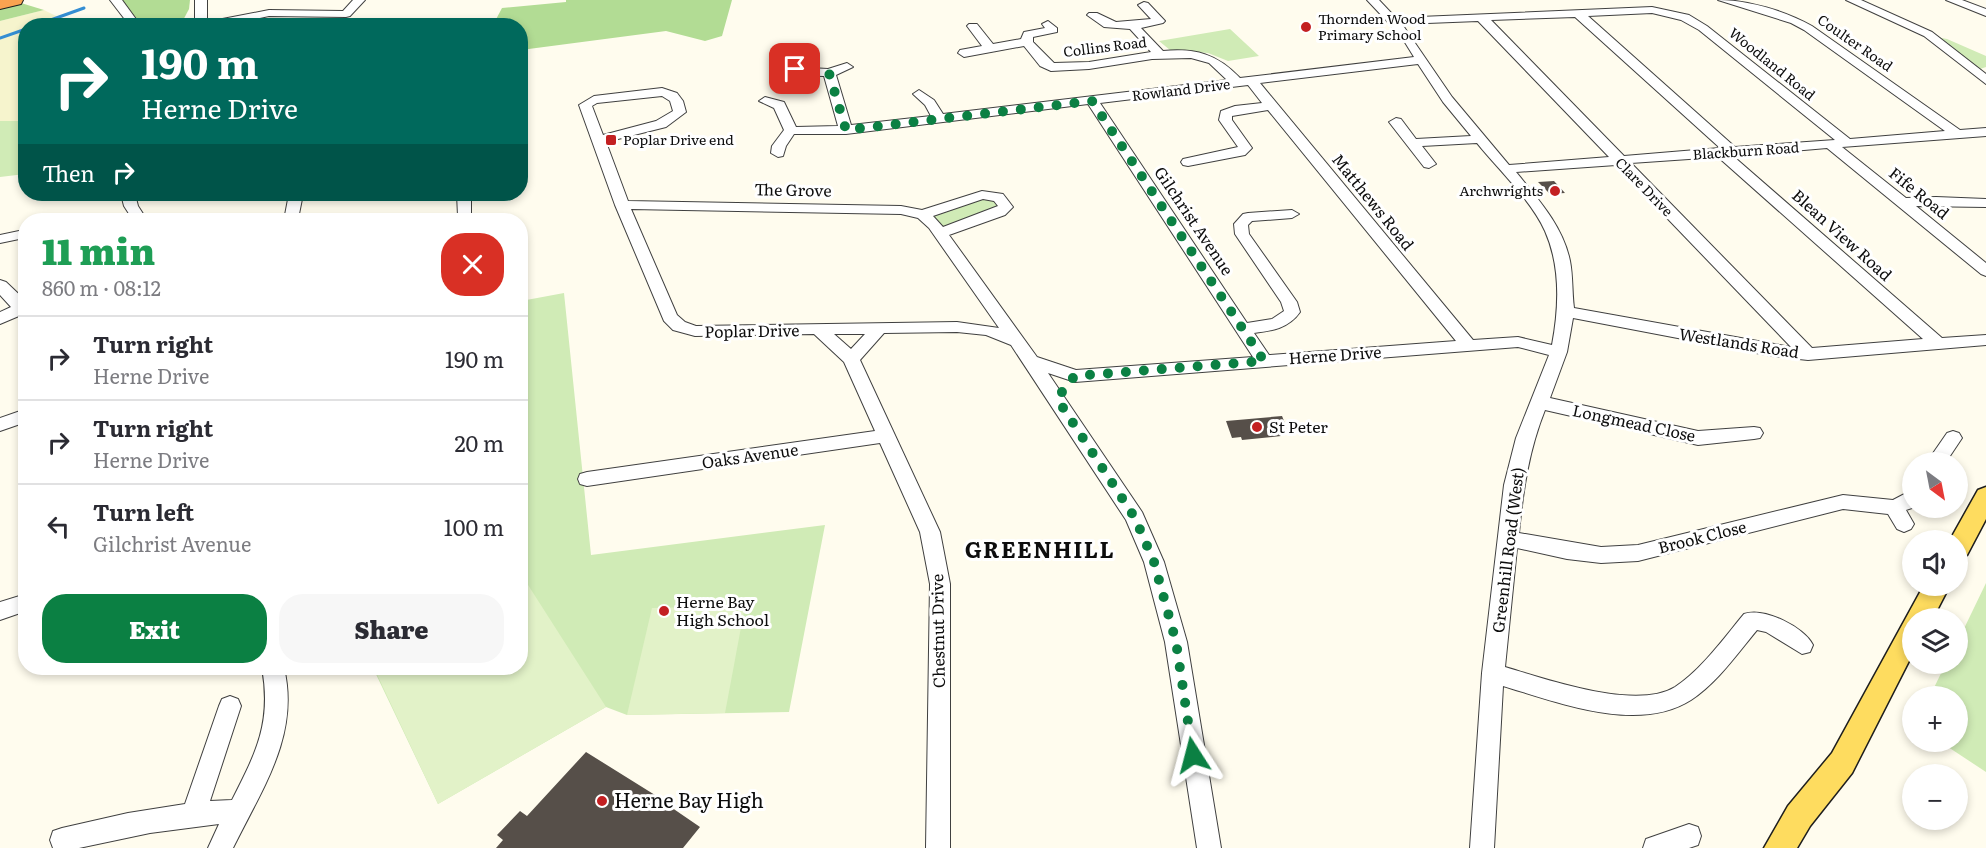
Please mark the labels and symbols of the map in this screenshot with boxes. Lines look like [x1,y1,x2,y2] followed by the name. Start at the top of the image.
[1318,8,1426,44] place label: Thornden Wood Primary School
[1814,9,1897,76] street label: Coulter Road
[1299,20,1313,34] marker: Thornden Wood Primary School
[1725,22,1820,104] street label: Woodland Road
[1062,31,1148,61] street label: Collins Road
[769,43,820,94] pin
[1131,73,1231,105] street label: Rowland Drive
[623,129,734,149] place label: Poplar Drive end
[604,133,618,147] marker: Poplar Drive end
[1692,136,1800,164] street label: Blackburn Road
[1327,148,1420,255] street label: Matthews Road
[1611,152,1678,220] street label: Clare Drive
[1884,160,1955,224] street label: Fife Road
[1149,161,1240,280] street label: Gilchrist Avenue
[754,176,832,202] street label: The Grove
[1459,180,1543,200] place label: Archwrights
[1787,183,1898,286] street label: Blean View Road
[1548,184,1562,198] marker: Archwrights
[704,317,800,343] street label: Poplar Drive
[1678,321,1801,363] street label: Westlands Road
[1288,339,1382,369] street label: Herne Drive
[1571,397,1698,447] street label: Longmead Close
[1269,414,1328,438] place label: St Peter
[1250,420,1264,434] marker: St Peter
[700,436,800,474] street label: Oaks Avenue
[1902,452,1968,518] north arrow
[1485,466,1529,634] street label: Greenhill Road (West)
[1655,513,1748,559] street label: Brook Close
[965,532,1115,565] district label: GREENHILL
[924,574,950,688] street label: Chestnut Drive
[676,589,769,631] place label: Herne Bay High School
[657,604,671,618] marker: Herne Bay High School
[1161,723,1225,787] position arrow
[614,784,764,814] place label: Herne Bay High
[595,794,609,808] marker: Herne Bay High

